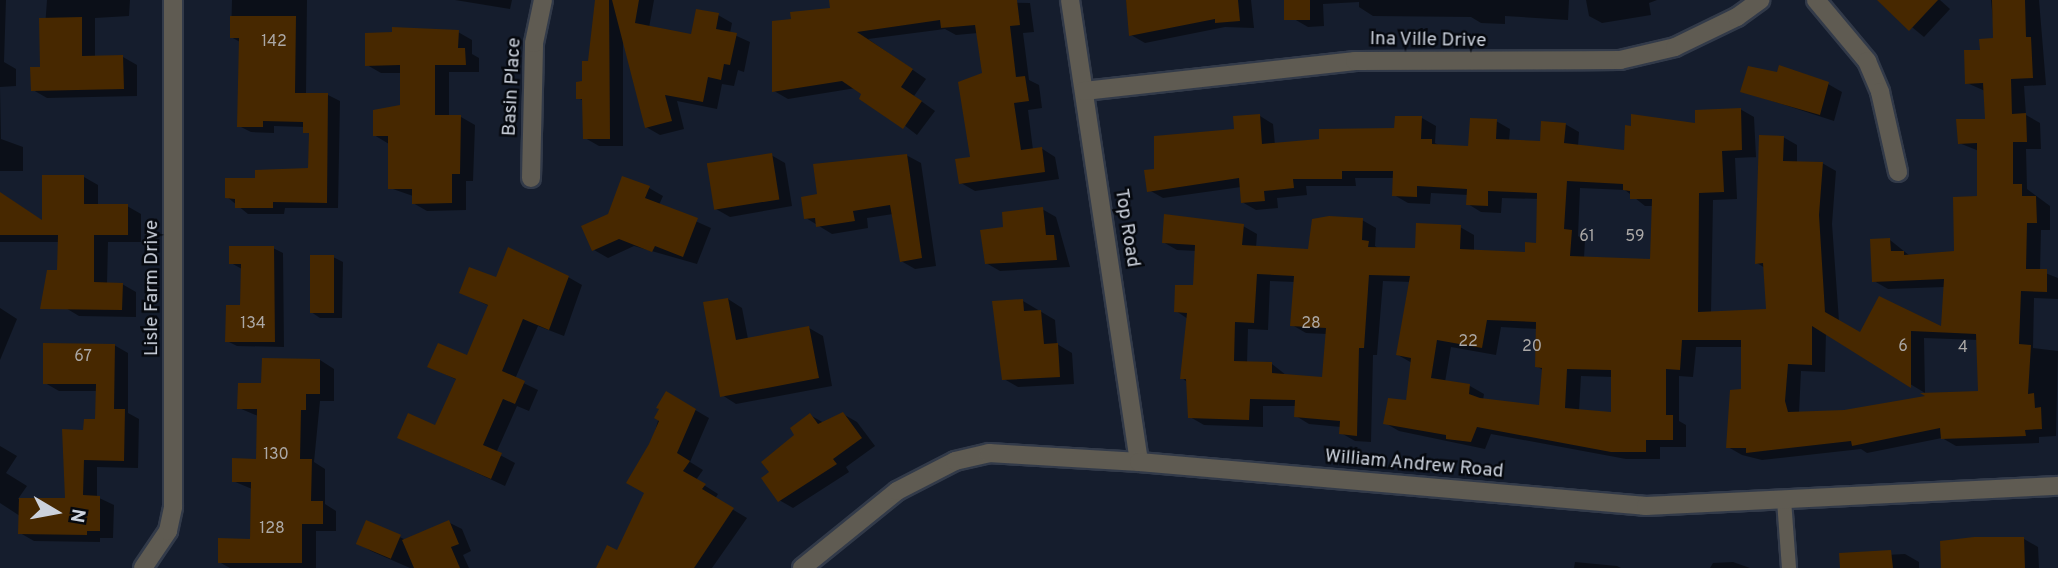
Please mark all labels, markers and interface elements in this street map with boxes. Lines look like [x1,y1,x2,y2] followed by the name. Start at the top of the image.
[1369,29,1487,53] street label: Ina Ville Drive
[261,32,287,52] house number: 142
[499,37,527,137] street label: Basin Place
[1109,187,1143,269] street label: Top Road
[142,220,164,356] street label: Lisle Farm Drive
[1579,227,1595,247] house number: 61
[1625,227,1645,247] house number: 59
[240,314,266,334] house number: 134
[1301,314,1321,334] house number: 28
[1458,332,1478,352] house number: 22
[1522,337,1542,357] house number: 20
[1898,337,1908,357] house number: 6
[1958,338,1968,358] house number: 4
[74,347,92,367] house number: 67
[263,445,289,465] house number: 130
[1323,446,1505,484] street label: William Andrew Road
[21,477,91,547] north arrow
[64,507,90,524] text: N
[259,519,285,539] house number: 128

